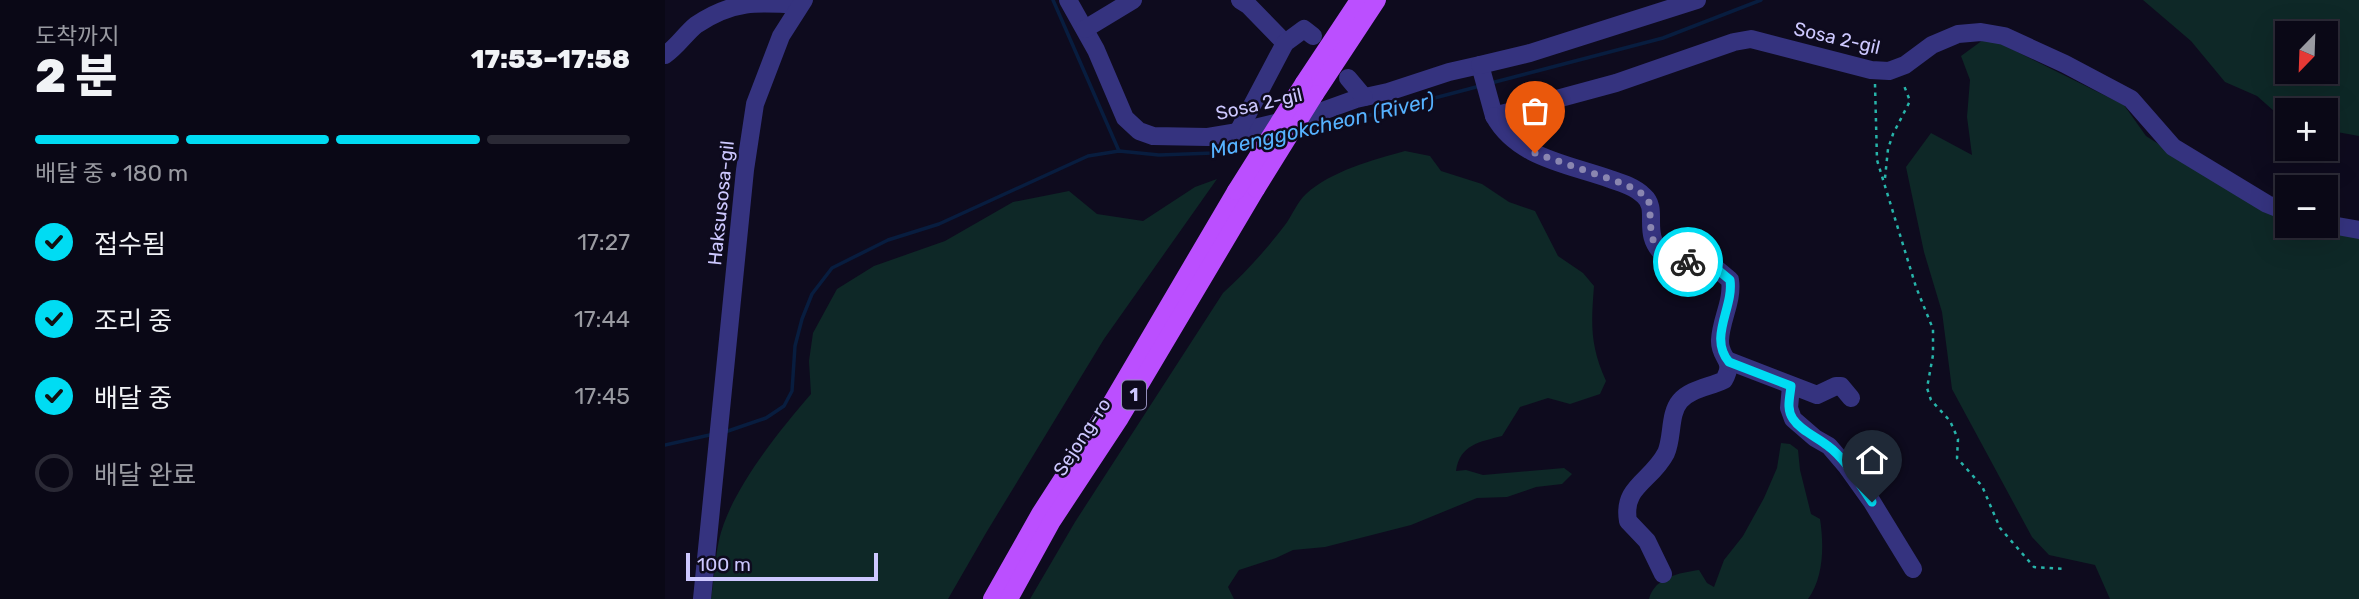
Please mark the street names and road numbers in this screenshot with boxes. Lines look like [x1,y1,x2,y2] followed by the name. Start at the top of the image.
[1792,17,1882,59] street label: Sosa 2-gil
[1214,83,1304,125] street label: Sosa 2-gil
[703,139,739,267] street label: Haksusosa-gil
[1122,380,1146,410] road number: 1
[1048,394,1116,480] street label: Sejong-ro

